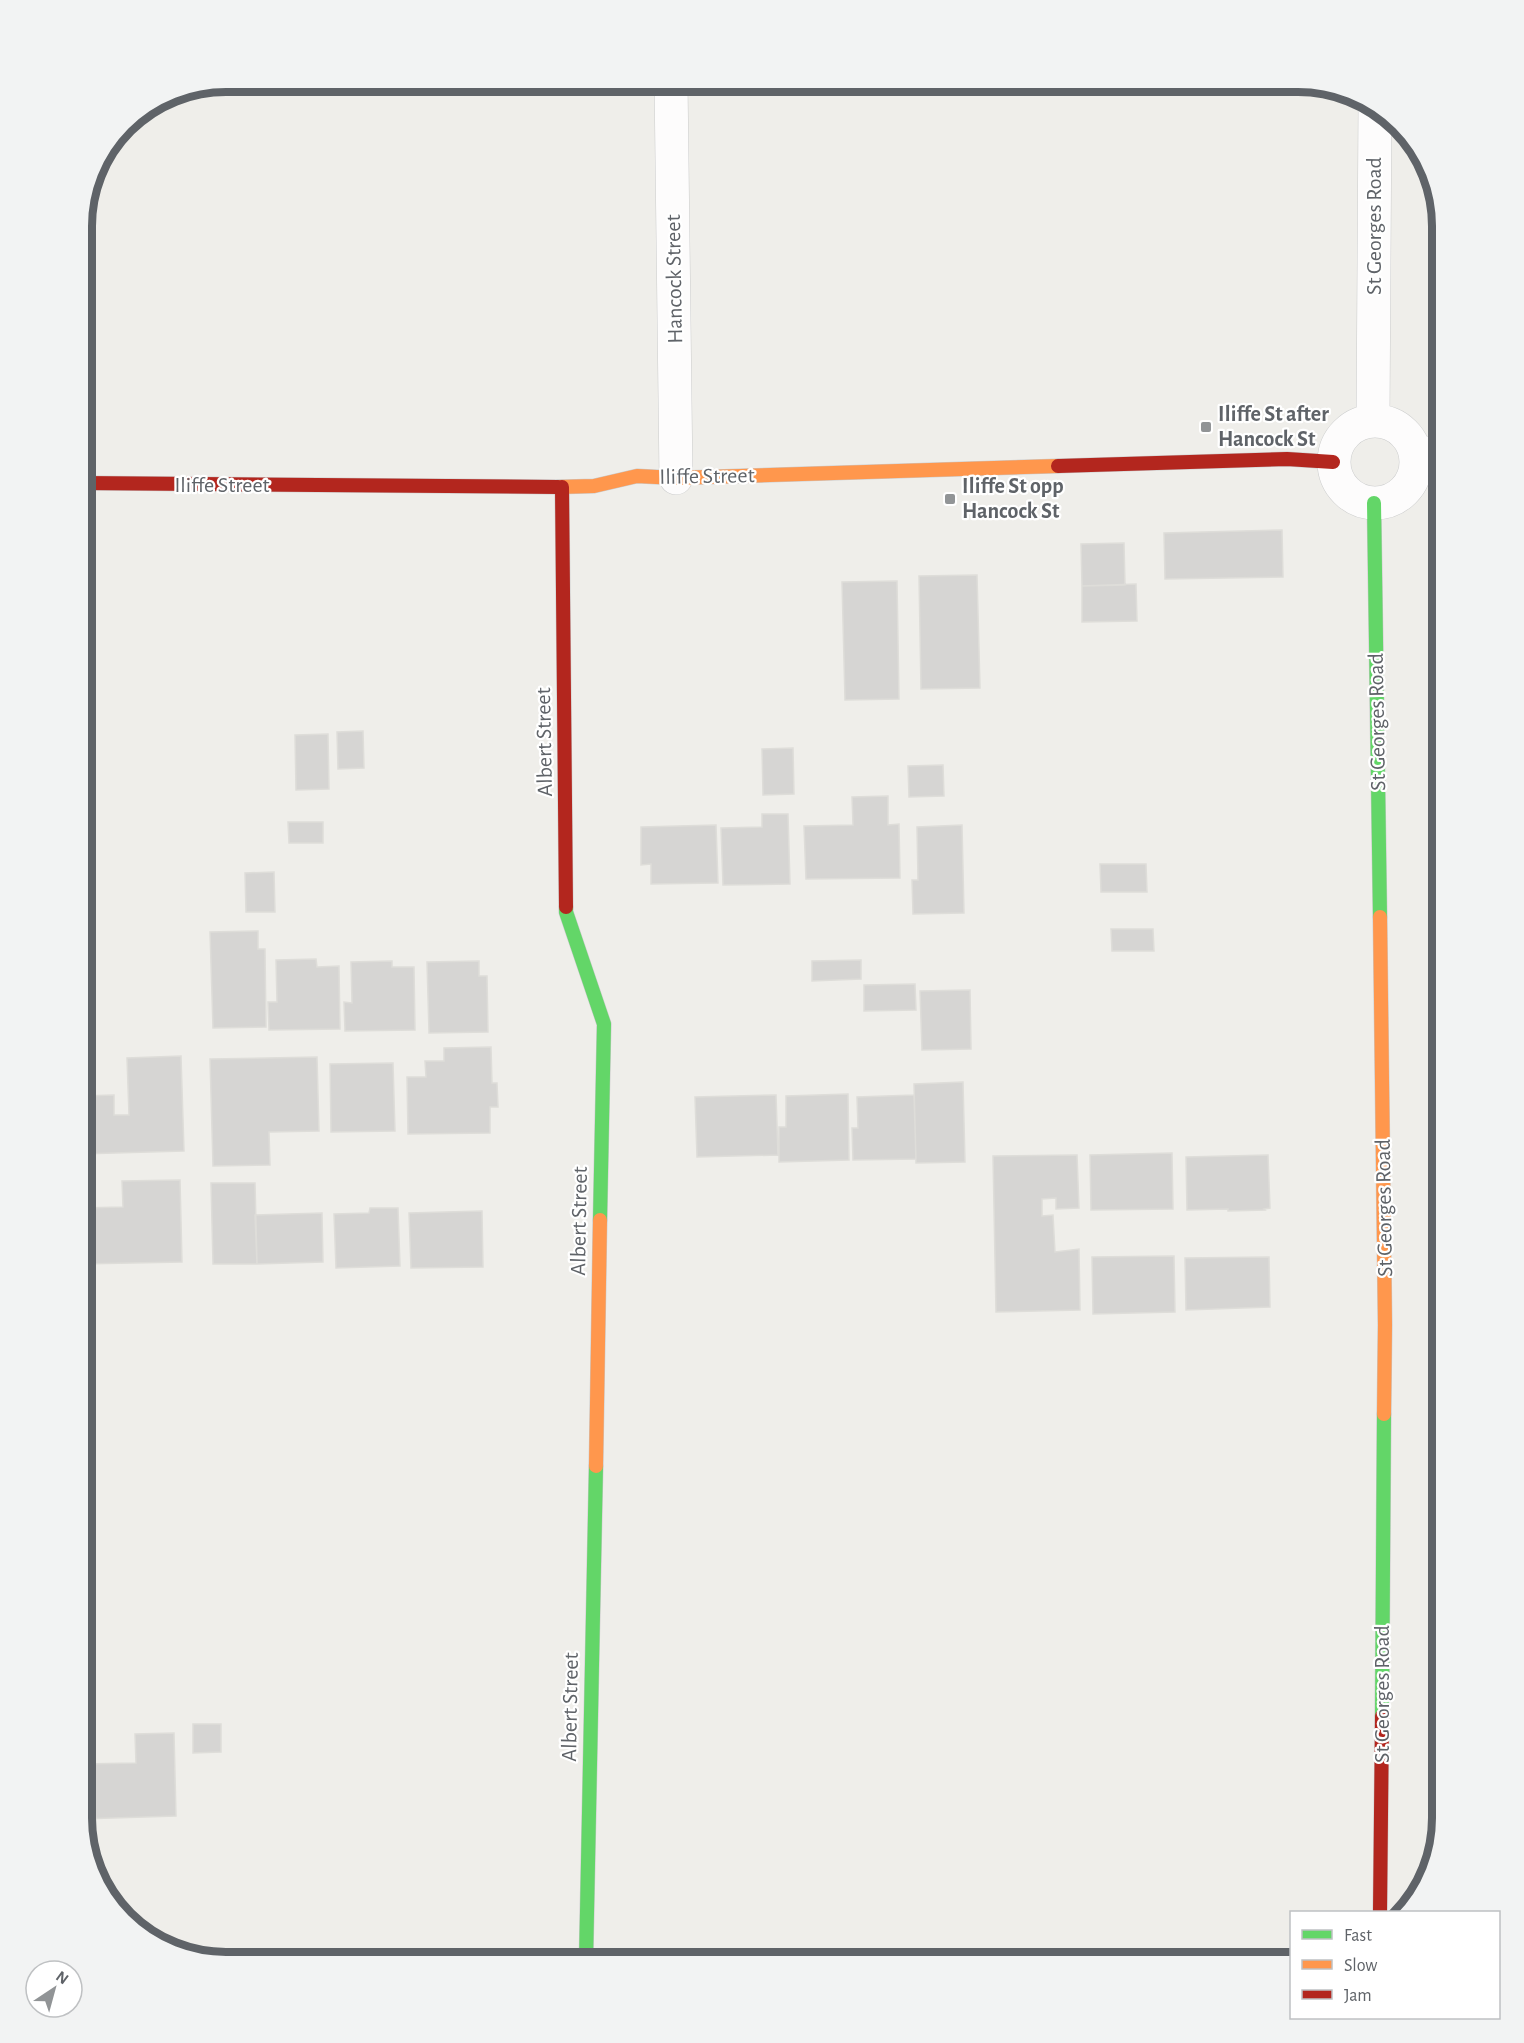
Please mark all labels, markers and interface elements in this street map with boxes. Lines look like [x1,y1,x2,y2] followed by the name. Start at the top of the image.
[1363,157,1385,295] street label: St Georges Road
[662,214,686,344] street label: Hancock Street
[1218,403,1329,450] place label: Iliffe St after Hancock St
[1199,420,1213,434] marker: Iliffe St after Hancock St
[659,464,755,488] street label: Iliffe Street
[174,474,270,496] street label: Iliffe Street
[962,475,1064,522] place label: Iliffe St opp Hancock St
[943,492,957,506] marker: Iliffe St opp Hancock St
[1365,653,1389,791] street label: St Georges Road
[532,687,556,797] street label: Albert Street
[1372,1139,1396,1277] street label: St Georges Road
[567,1166,591,1276] street label: Albert Street
[1371,1625,1393,1763] street label: St Georges Road
[558,1652,582,1762] street label: Albert Street
[1290,1911,1500,2019] legend
[1344,1927,1372,1945] text: Fast
[1344,1957,1377,1975] text: Slow
[24,1959,84,2019] north arrow
[53,1968,71,1987] text: N
[1344,1987,1372,2005] text: Jam

